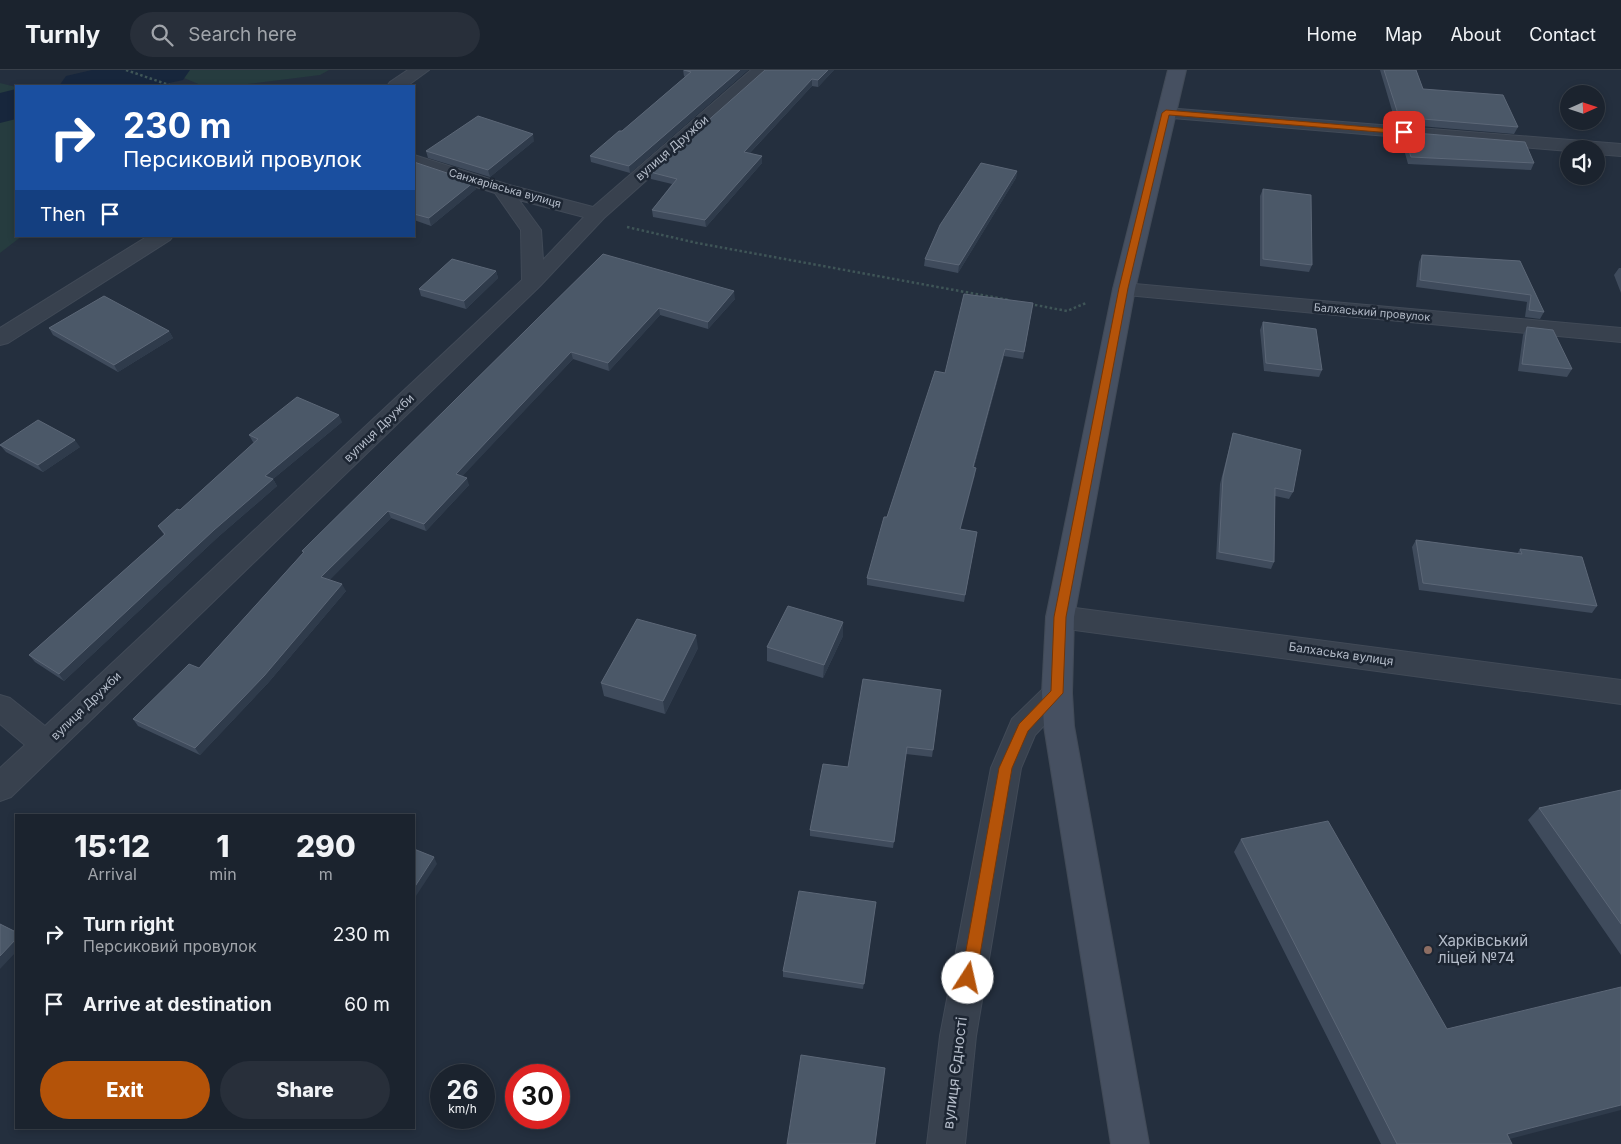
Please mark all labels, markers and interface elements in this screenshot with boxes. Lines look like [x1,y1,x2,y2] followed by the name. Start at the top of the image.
[130,12,480,57] search box
[25,20,100,49] text: Turnly
[148,21,176,49] icon: search
[188,23,297,46] text: Search here
[1307,24,1357,45] text: Home
[1385,24,1422,45] text: Map
[1450,24,1501,45] text: About
[1529,24,1596,45] text: Contact
[1560,85,1605,130] north arrow
[1560,85,1605,185] map controls
[123,104,231,146] text: 230 m
[40,105,105,170] icon: right
[1383,111,1425,153] pin
[632,112,711,183] street label: вулиця Дружби
[1390,118,1418,146] icon: arrive
[1560,140,1605,185] button: sound
[123,146,362,172] text: Персиковий провулок
[447,165,563,211] street label: Санжарівська вулиця
[96,200,124,228] icon: arrive
[40,203,86,226] text: Then
[1313,300,1431,324] street label: Балхаський провулок
[340,390,417,465] street label: вулиця Дружби
[1288,639,1394,668] street label: Балхаська вулиця
[47,668,124,743] street label: вулиця Дружби
[74,828,150,864] text: 15:12
[216,828,230,864] text: 1
[296,828,356,864] text: 290
[88,864,137,884] text: Arrival
[209,864,237,884] text: min
[319,864,333,884] text: m
[83,913,174,936] text: Turn right
[40,920,68,948] icon: right
[333,923,390,946] text: 230 m
[1438,931,1528,967] place label: Харківський ліцей №74
[83,936,257,956] text: Персиковий провулок
[1422,944,1434,956] marker: Харківський ліцей №74
[941,951,993,1003] position arrow
[40,990,68,1018] icon: arrive
[83,993,272,1016] text: Arrive at destination
[344,993,390,1016] text: 60 m
[938,1016,971,1130] street label: вулиця Єдності
[40,1061,210,1119] button: Exit
[220,1061,390,1119] button: Share
[505,1064,570,1129] speed limit sign: 30
[447,1075,478,1105] text: 26
[448,1101,477,1116] text: km/h

